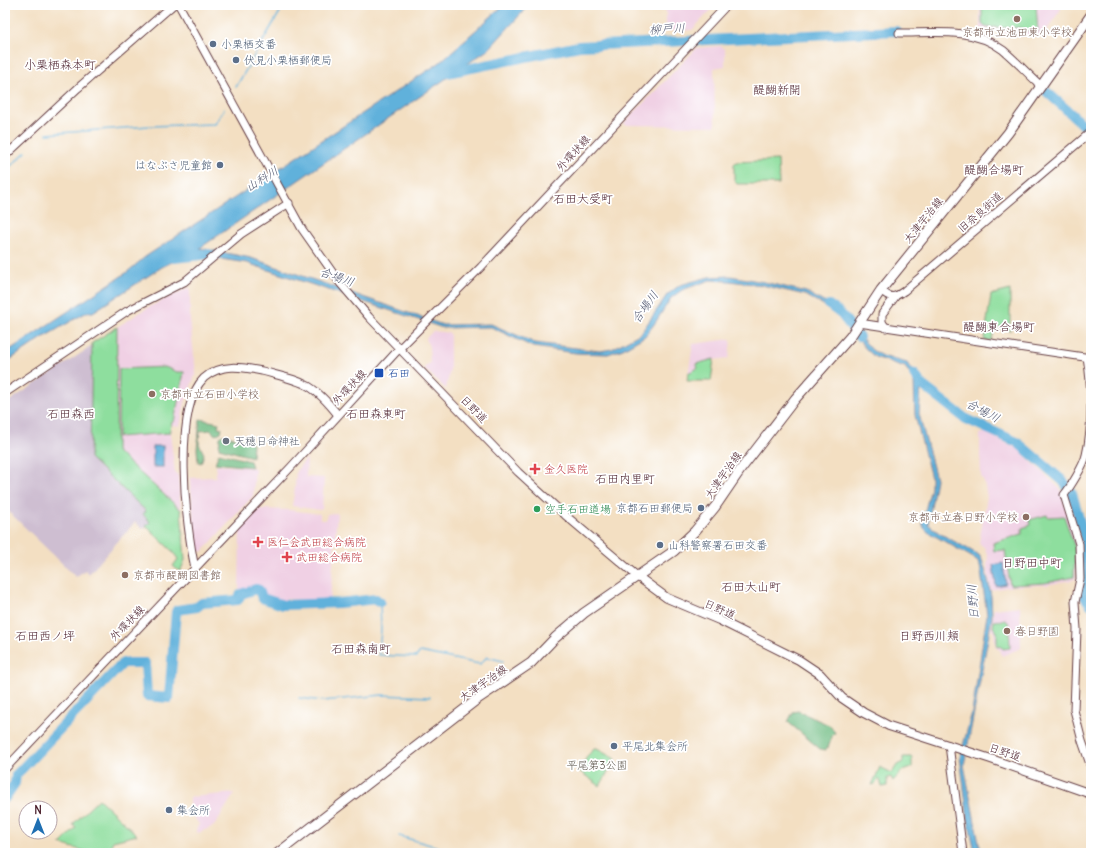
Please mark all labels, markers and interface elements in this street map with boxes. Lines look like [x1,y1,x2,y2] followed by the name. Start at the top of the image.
[1012,14,1022,24] marker: 京都市立池田東小学校
[649,20,685,37] water label: 柳戸川
[962,25,1072,39] place label: 京都市立池田東小学校
[221,37,276,51] place label: 小栗栖交番
[208,39,218,49] marker: 小栗栖交番
[244,53,332,67] place label: 伏見小栗栖郵便局
[231,55,241,65] marker: 伏見小栗栖郵便局
[24,57,96,72] district label: 小栗栖森本町
[753,82,801,97] district label: 醍醐新開
[553,132,593,174] street label: 外環状線
[135,158,212,172] place label: はなぶさ児童館
[215,160,225,170] marker: はなぶさ児童館
[964,162,1024,177] district label: 醍醐合場町
[242,163,281,194] water label: 山科川
[955,189,1005,235] street label: 旧奈良街道
[553,191,613,206] district label: 石田大受町
[900,194,946,246] street label: 大津宇治線
[318,264,357,289] water label: 合場川
[628,288,661,326] water label: 合場川
[963,319,1035,334] district label: 醍醐東合場町
[329,366,369,408] street label: 外環状線
[388,366,410,380] place label: 石田
[373,367,385,379] marker: 石田
[160,387,259,401] place label: 京都市立石田小学校
[147,389,157,399] marker: 京都市立石田小学校
[458,392,490,426] street label: 日野道
[964,395,1003,426] water label: 合場川
[47,406,95,421] district label: 石田森西
[346,406,406,421] district label: 石田森東町
[234,434,300,448] place label: 天穂日命神社
[221,436,231,446] marker: 天穂日命神社
[701,448,745,502] street label: 大津宇治線
[544,462,588,476] place label: 金久医院
[529,463,541,475] marker: 金久医院
[595,471,655,486] district label: 石田内里町
[616,501,693,515] place label: 京都石田郵便局
[545,502,611,516] place label: 空手石田道場
[696,503,706,513] marker: 京都石田郵便局
[532,504,542,514] marker: 空手石田道場
[908,510,1018,524] place label: 京都市立春日野小学校
[1021,512,1031,522] marker: 京都市立春日野小学校
[267,535,366,549] place label: 医仁会武田総合病院
[252,536,264,548] marker: 医仁会武田総合病院
[668,538,767,552] place label: 山科警察署石田交番
[655,540,665,550] marker: 山科警察署石田交番
[296,550,362,564] place label: 武田総合病院
[281,551,293,563] marker: 武田総合病院
[1002,555,1062,570] district label: 日野田中町
[133,568,221,582] place label: 京都市醍醐図書館
[120,570,130,580] marker: 京都市醍醐図書館
[721,579,781,594] district label: 石田大山町
[963,583,982,621] water label: 日野川
[702,596,738,622] street label: 日野道
[107,602,147,644] street label: 外環状線
[1015,624,1059,638] place label: 春日野園
[1002,626,1012,636] marker: 春日野園
[15,628,75,643] district label: 石田西ノ坪
[899,628,959,643] district label: 日野西川頬
[331,641,391,656] district label: 石田森南町
[456,661,510,705] street label: 大津宇治線
[622,739,688,753] place label: 平尾北集会所
[987,740,1023,764] street label: 日野道
[609,741,619,751] marker: 平尾北集会所
[566,758,628,772] park label: 平尾第3公園
[18,800,58,840] north arrow
[34,803,42,817] text: N
[177,803,210,817] place label: 集会所
[164,805,174,815] marker: 集会所

